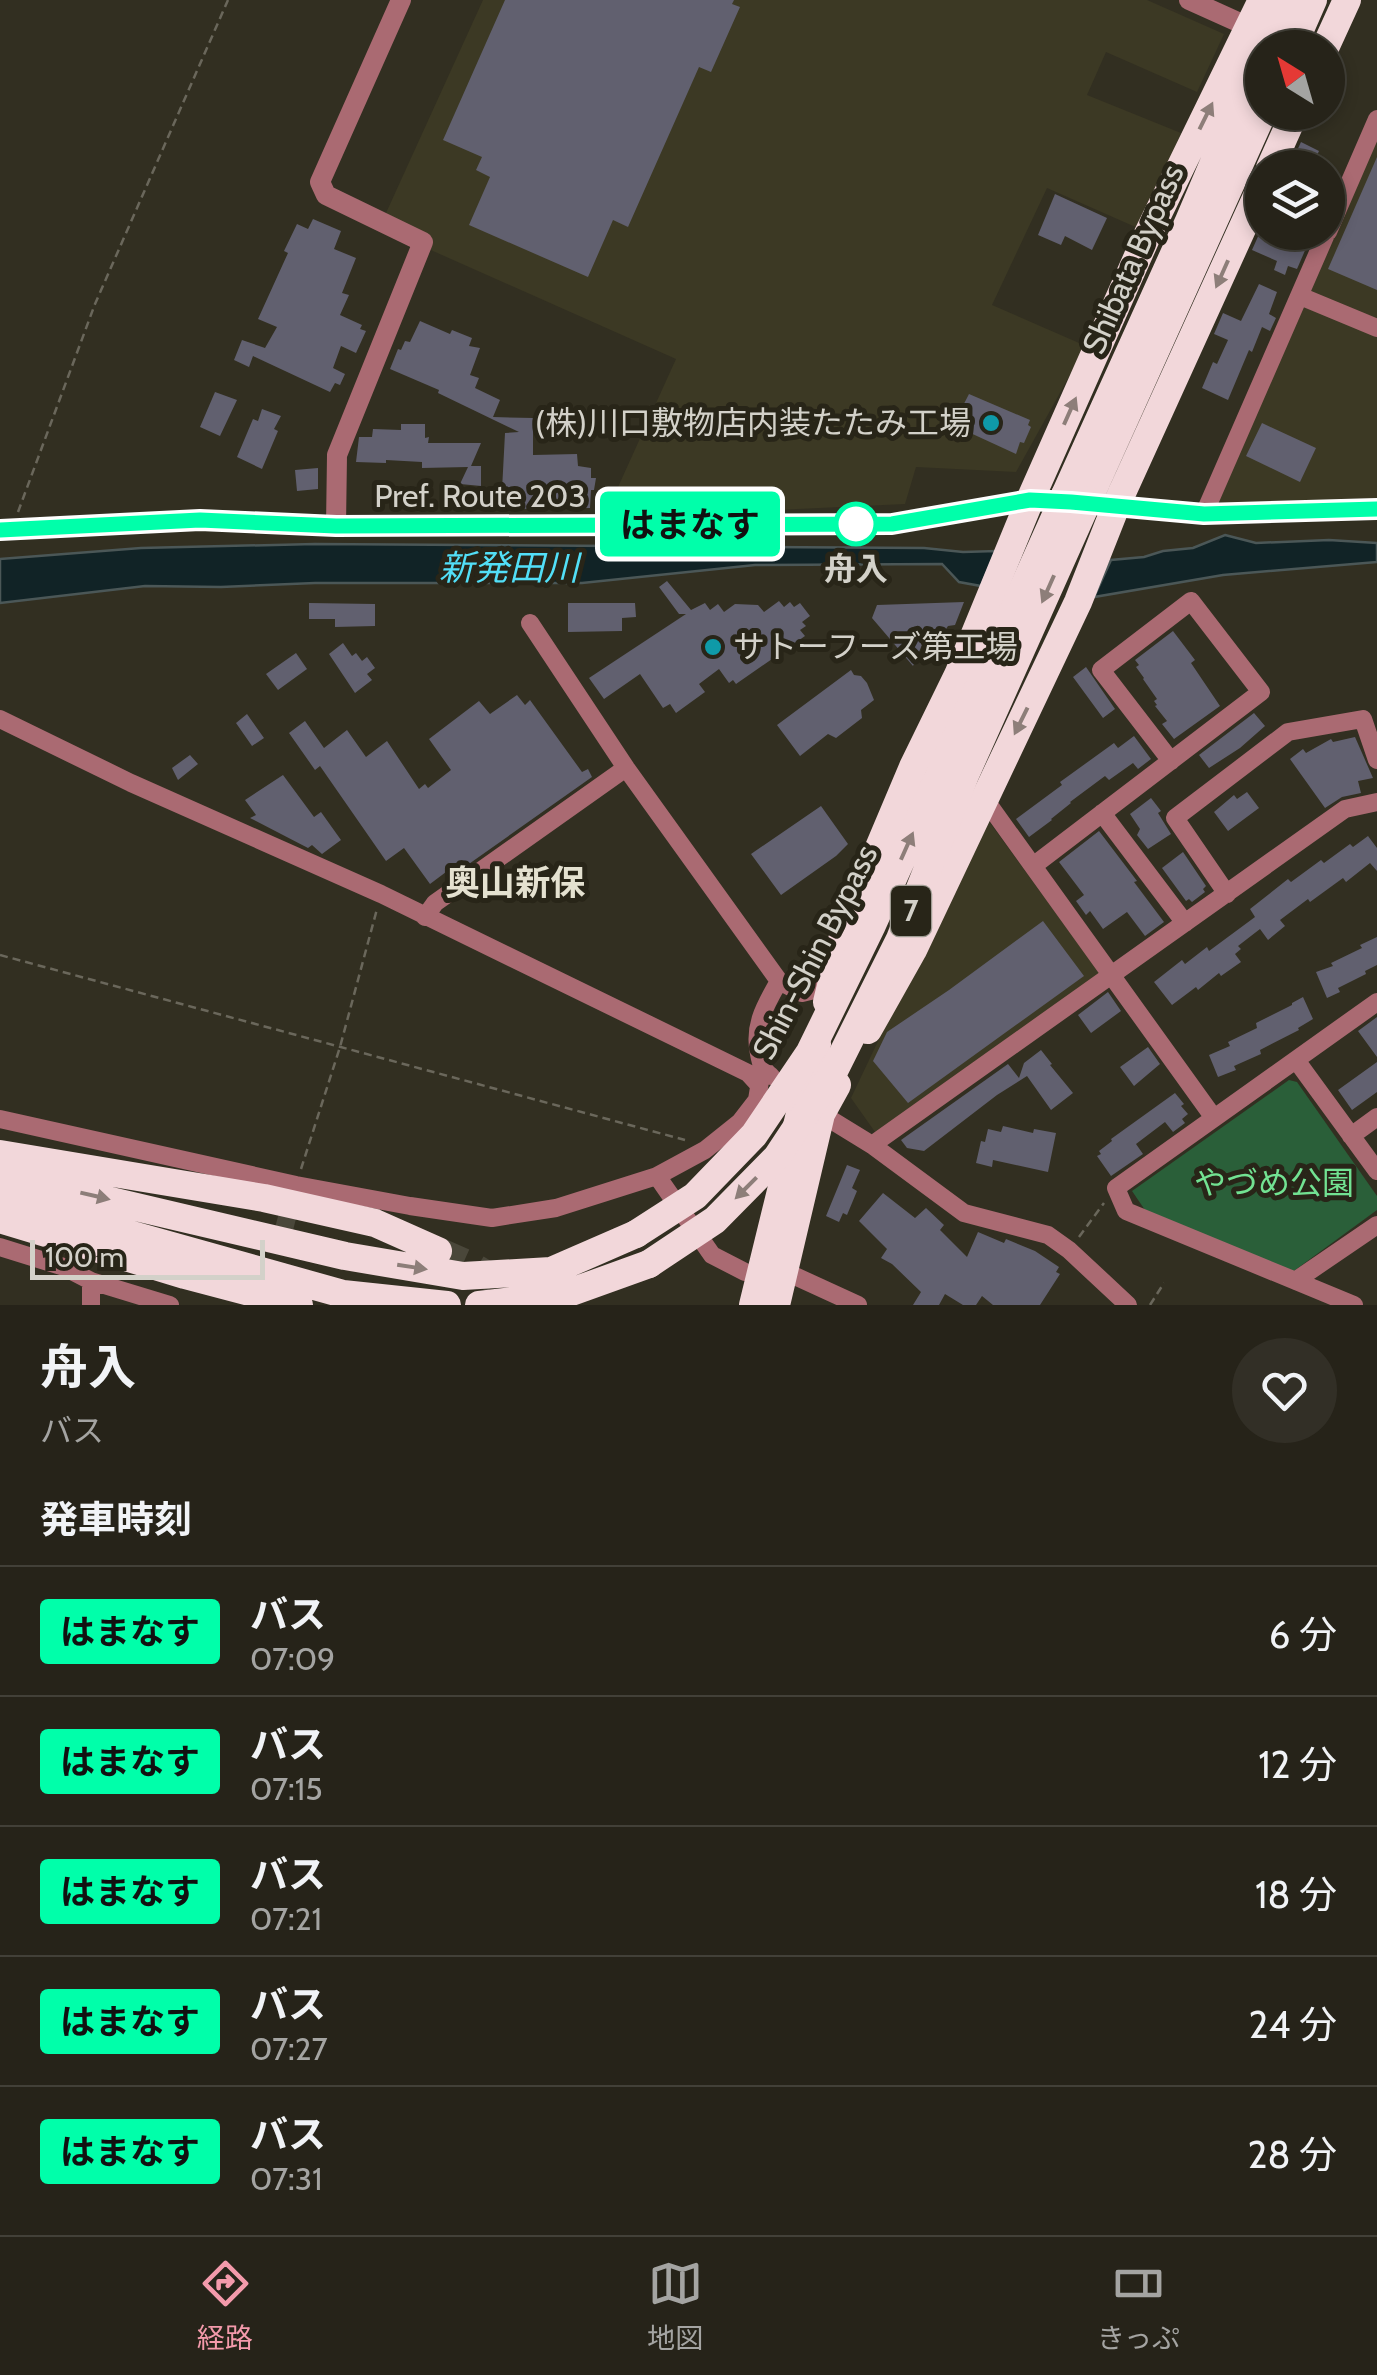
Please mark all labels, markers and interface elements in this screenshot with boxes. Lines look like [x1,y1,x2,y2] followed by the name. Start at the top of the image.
[1245,30,1345,130] north arrow
[1245,30,1345,250] map controls
[1197,101,1214,130] one-way arrow
[1245,150,1345,250] button: layers
[1073,158,1192,359] street label: Shibata Bypass
[1214,259,1230,289] one-way arrow
[1062,396,1078,426] one-way arrow
[535,403,971,442] place label: (株)川口敷物店内装たたみ工場
[980,412,1002,434] marker: (株)川口敷物店内装たたみ工場
[374,476,586,515] street label: Pref. Route 203
[620,492,760,556] line badge: はまなす
[620,503,760,546] text: はまなす
[835,503,877,545] marker: 舟入
[439,546,583,589] water label: 新発田川
[824,549,888,588] place label: 舟入
[1040,574,1056,604] one-way arrow
[733,627,1017,666] place label: サトーフーズ第工場
[702,636,724,658] marker: サトーフーズ第工場
[1013,707,1030,736] one-way arrow
[899,831,915,861] one-way arrow
[744,838,885,1066] street label: Shin-Shin Bypass
[445,861,586,904] district label: 奥山新保
[891,886,931,936] road number: 7
[1194,1163,1354,1202] park label: やづめ公園
[735,1176,759,1200] one-way arrow
[80,1189,111,1204] one-way arrow
[30,1235,265,1280] scale bar
[45,1240,124,1274] text: 100 m
[397,1260,428,1276] one-way arrow
[40,1338,136,1396] text: 舟入
[1232,1338,1337,1443] button: heart
[40,1411,104,1450] text: バス
[40,1496,192,1543] text: 発車時刻
[250,1591,326,1638] text: バス
[60,1610,200,1653] text: はまなす
[1269,1611,1337,1658] text: 6 分
[250,1639,335,1678] text: 07:09
[250,1721,326,1768] text: バス
[60,1740,200,1783] text: はまなす
[1258,1741,1337,1788] text: 12 分
[250,1769,323,1808] text: 07:15
[250,1851,326,1898] text: バス
[60,1870,200,1913] text: はまなす
[1255,1871,1337,1918] text: 18 分
[250,1899,322,1938] text: 07:21
[250,1981,326,2028] text: バス
[60,2000,200,2043] text: はまなす
[1249,2001,1337,2048] text: 24 分
[250,2029,328,2068] text: 07:27
[250,2111,326,2158] text: バス
[60,2130,200,2173] text: はまなす
[1248,2131,1337,2178] text: 28 分
[250,2159,323,2198] text: 07:31
[197,2256,253,2356] tab: 経路
[647,2256,703,2356] tab: 地図
[1097,2256,1180,2356] tab: きっぷ

